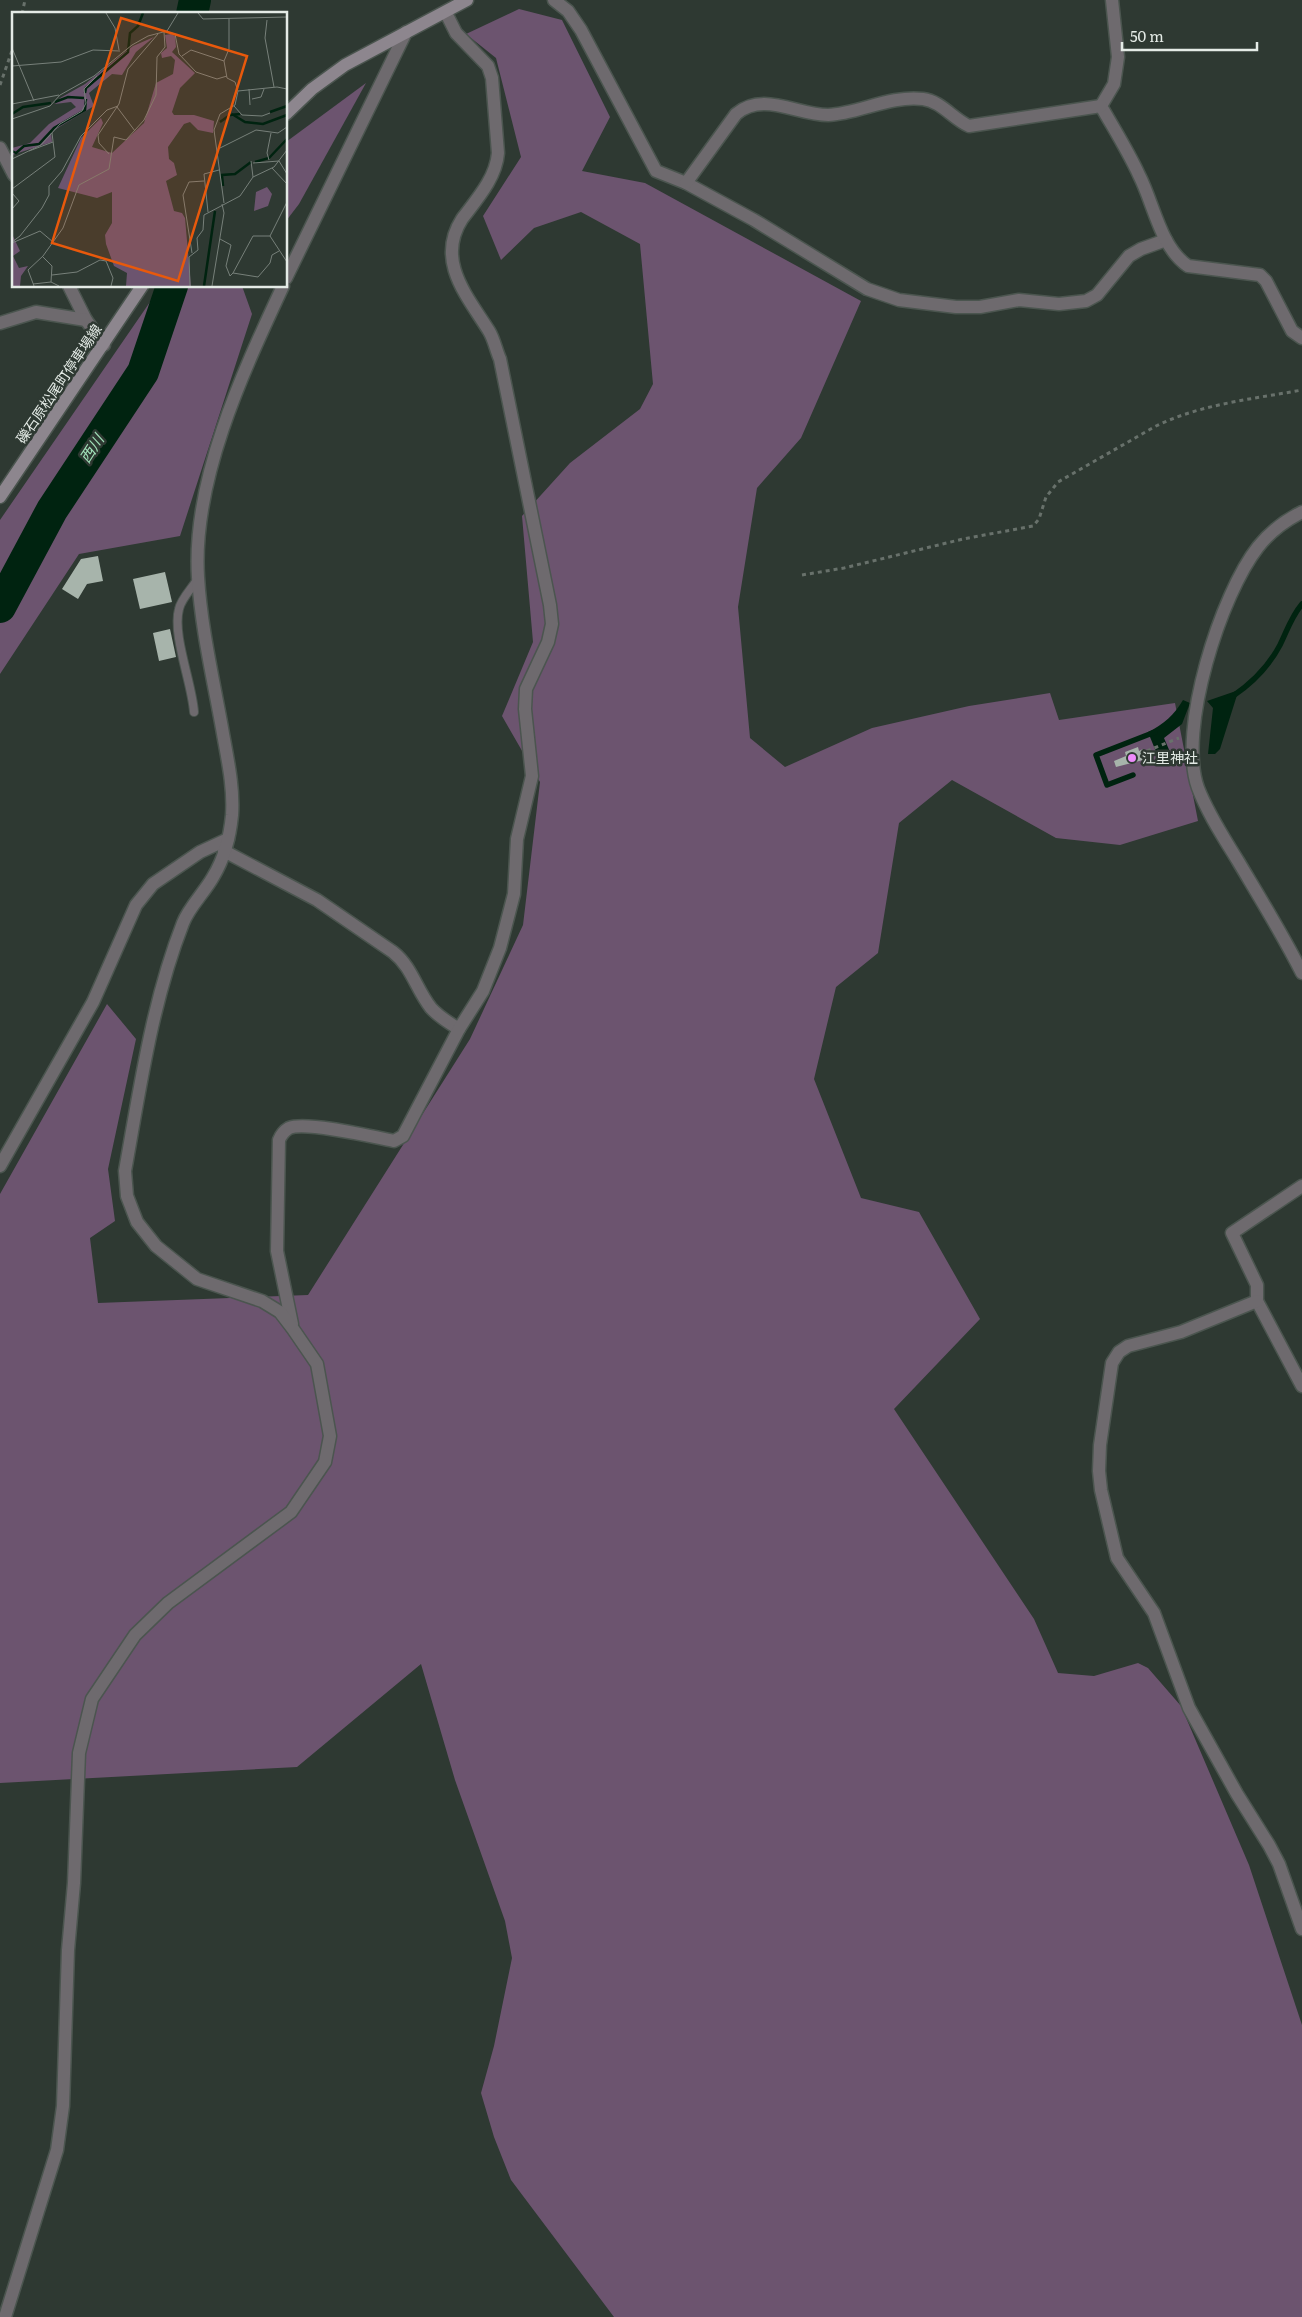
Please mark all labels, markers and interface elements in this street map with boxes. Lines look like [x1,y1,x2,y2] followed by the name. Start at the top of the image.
[12,12,288,288] inset map
[1122,20,1257,52] scale bar
[1130,24,1164,47] text: 50 m
[11,320,106,447] street label: 礫石原松尾町停車場線
[73,428,110,467] water label: 西川
[1142,747,1198,767] place label: 江里神社
[1126,752,1138,764] marker: 江里神社

